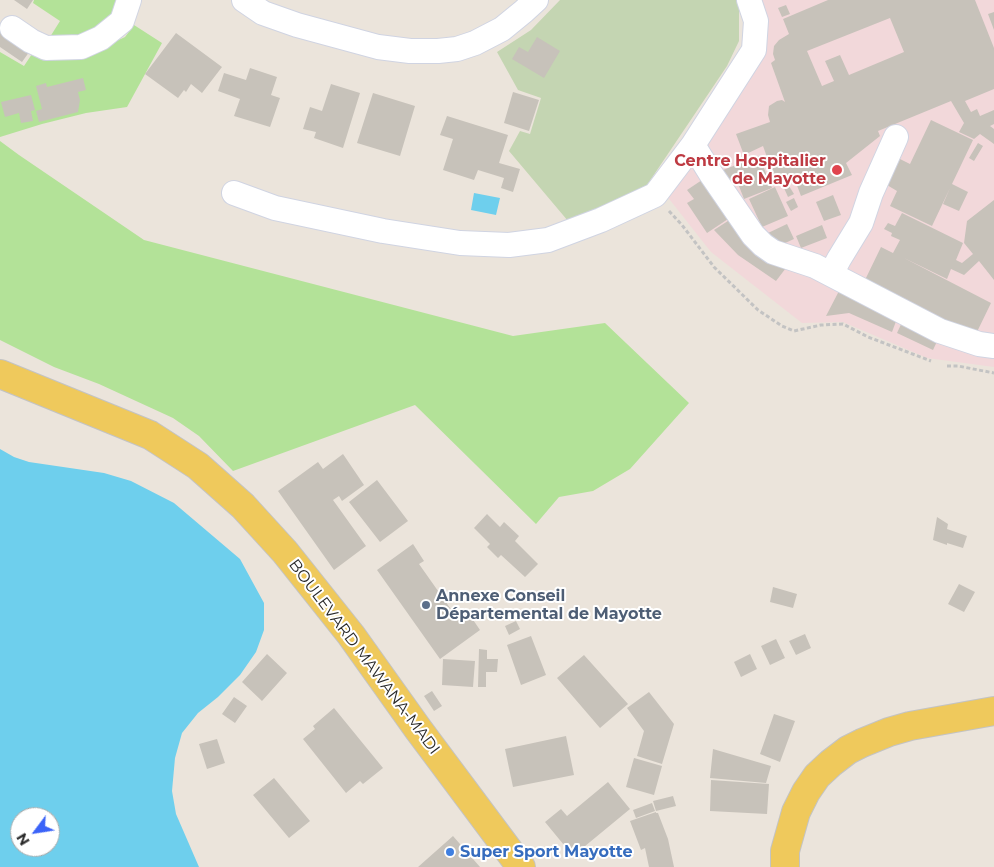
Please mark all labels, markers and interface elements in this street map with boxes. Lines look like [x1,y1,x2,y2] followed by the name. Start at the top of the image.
[674,151,826,189] place label: Centre Hospitalier de Mayotte
[830,163,844,177] marker: Centre Hospitalier de Mayotte
[284,556,444,758] street label: BOULEVARD MAWANA-MADI
[436,586,662,624] place label: Annexe Conseil Départemental de Mayotte
[420,599,432,611] marker: Annexe Conseil Départemental de Mayotte
[10,807,60,857] north arrow
[12,830,34,849] text: N
[460,842,632,862] place label: Super Sport Mayotte
[444,846,456,858] marker: Super Sport Mayotte

